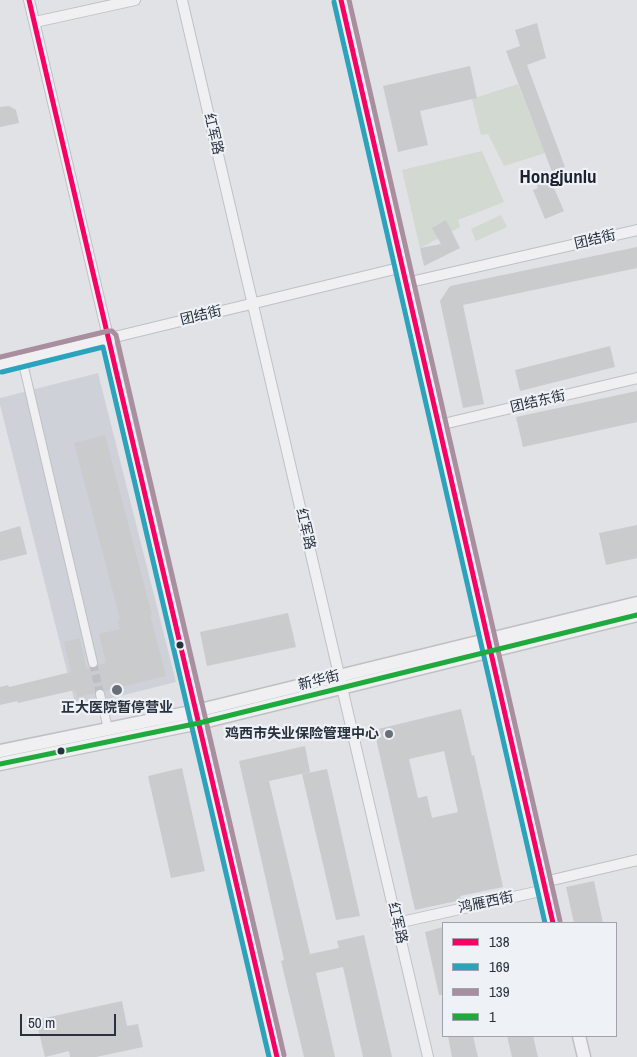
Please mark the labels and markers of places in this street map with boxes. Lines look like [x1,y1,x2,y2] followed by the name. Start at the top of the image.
[175,640,185,650] unlabelled marker
[110,683,124,697] marker: 正大医院暂停营业
[61,700,173,716] place label: 正大医院暂停营业
[225,726,379,742] place label: 鸡西市失业保险管理中心
[383,728,395,740] marker: 鸡西市失业保险管理中心
[56,746,66,756] unlabelled marker

